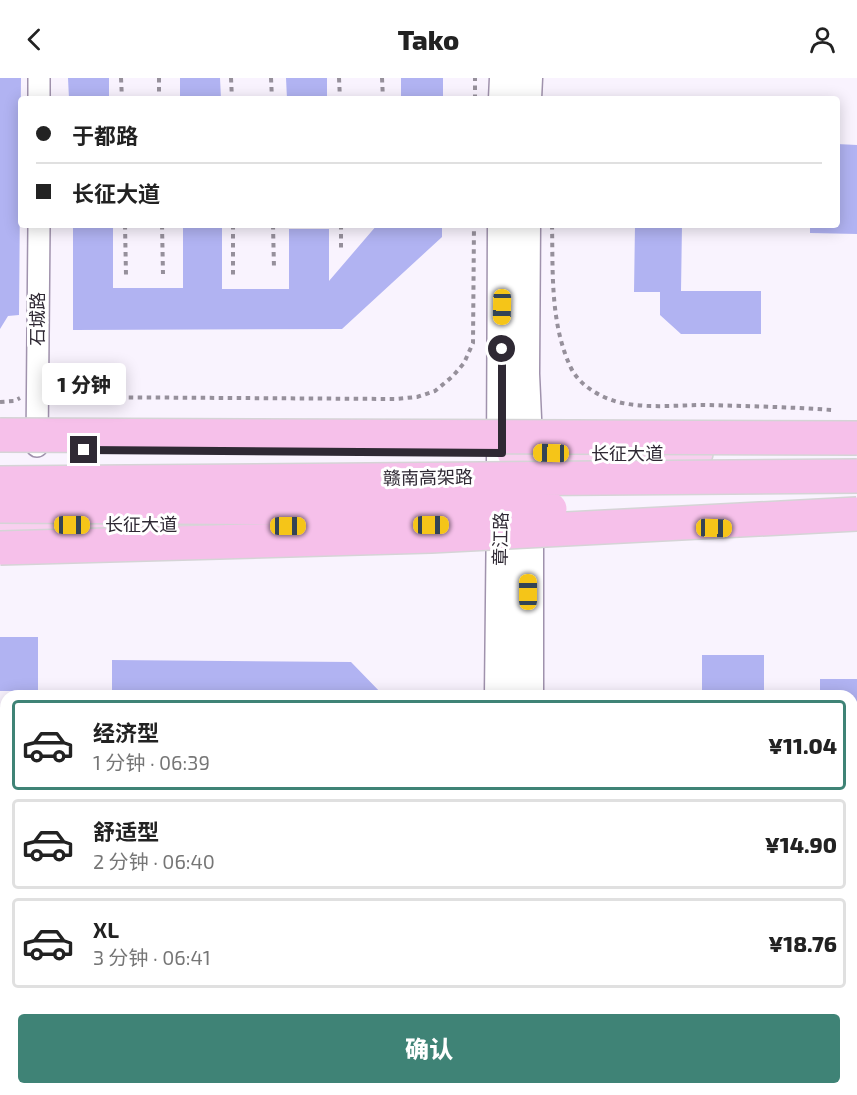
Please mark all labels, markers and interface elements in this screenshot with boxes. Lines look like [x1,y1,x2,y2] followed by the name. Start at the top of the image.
[18,23,51,56] icon: back
[398,23,459,55] text: Tako
[806,23,839,56] icon: person
[72,122,138,148] text: 于都路
[72,180,160,206] text: 长征大道
[493,289,511,325] car
[26,292,48,346] street label: 石城路
[488,335,515,362] route start
[42,363,126,405] callout: 1 分钟
[57,372,111,396] text: 1 分钟
[70,436,97,463] route end
[591,442,663,464] street label: 长征大道
[533,444,569,462] car
[383,465,473,489] street label: 赣南高架路
[489,512,511,566] street label: 章江路
[105,513,177,535] street label: 长征大道
[54,516,90,534] car
[413,516,449,534] car
[270,517,306,535] car
[696,519,732,537] car
[519,574,537,610] car
[21,718,75,772] icon: car
[93,719,159,745] text: 经济型
[768,732,837,758] text: ¥11.04
[93,750,210,774] text: 1 分钟 · 06:39
[21,817,75,871] icon: car
[93,818,159,844] text: 舒适型
[765,831,837,857] text: ¥14.90
[93,849,215,873] text: 2 分钟 · 06:40
[21,916,75,970] icon: car
[93,916,119,942] text: XL
[768,930,837,956] text: ¥18.76
[93,945,211,969] text: 3 分钟 · 06:41
[18,1014,840,1083] button: 确认

